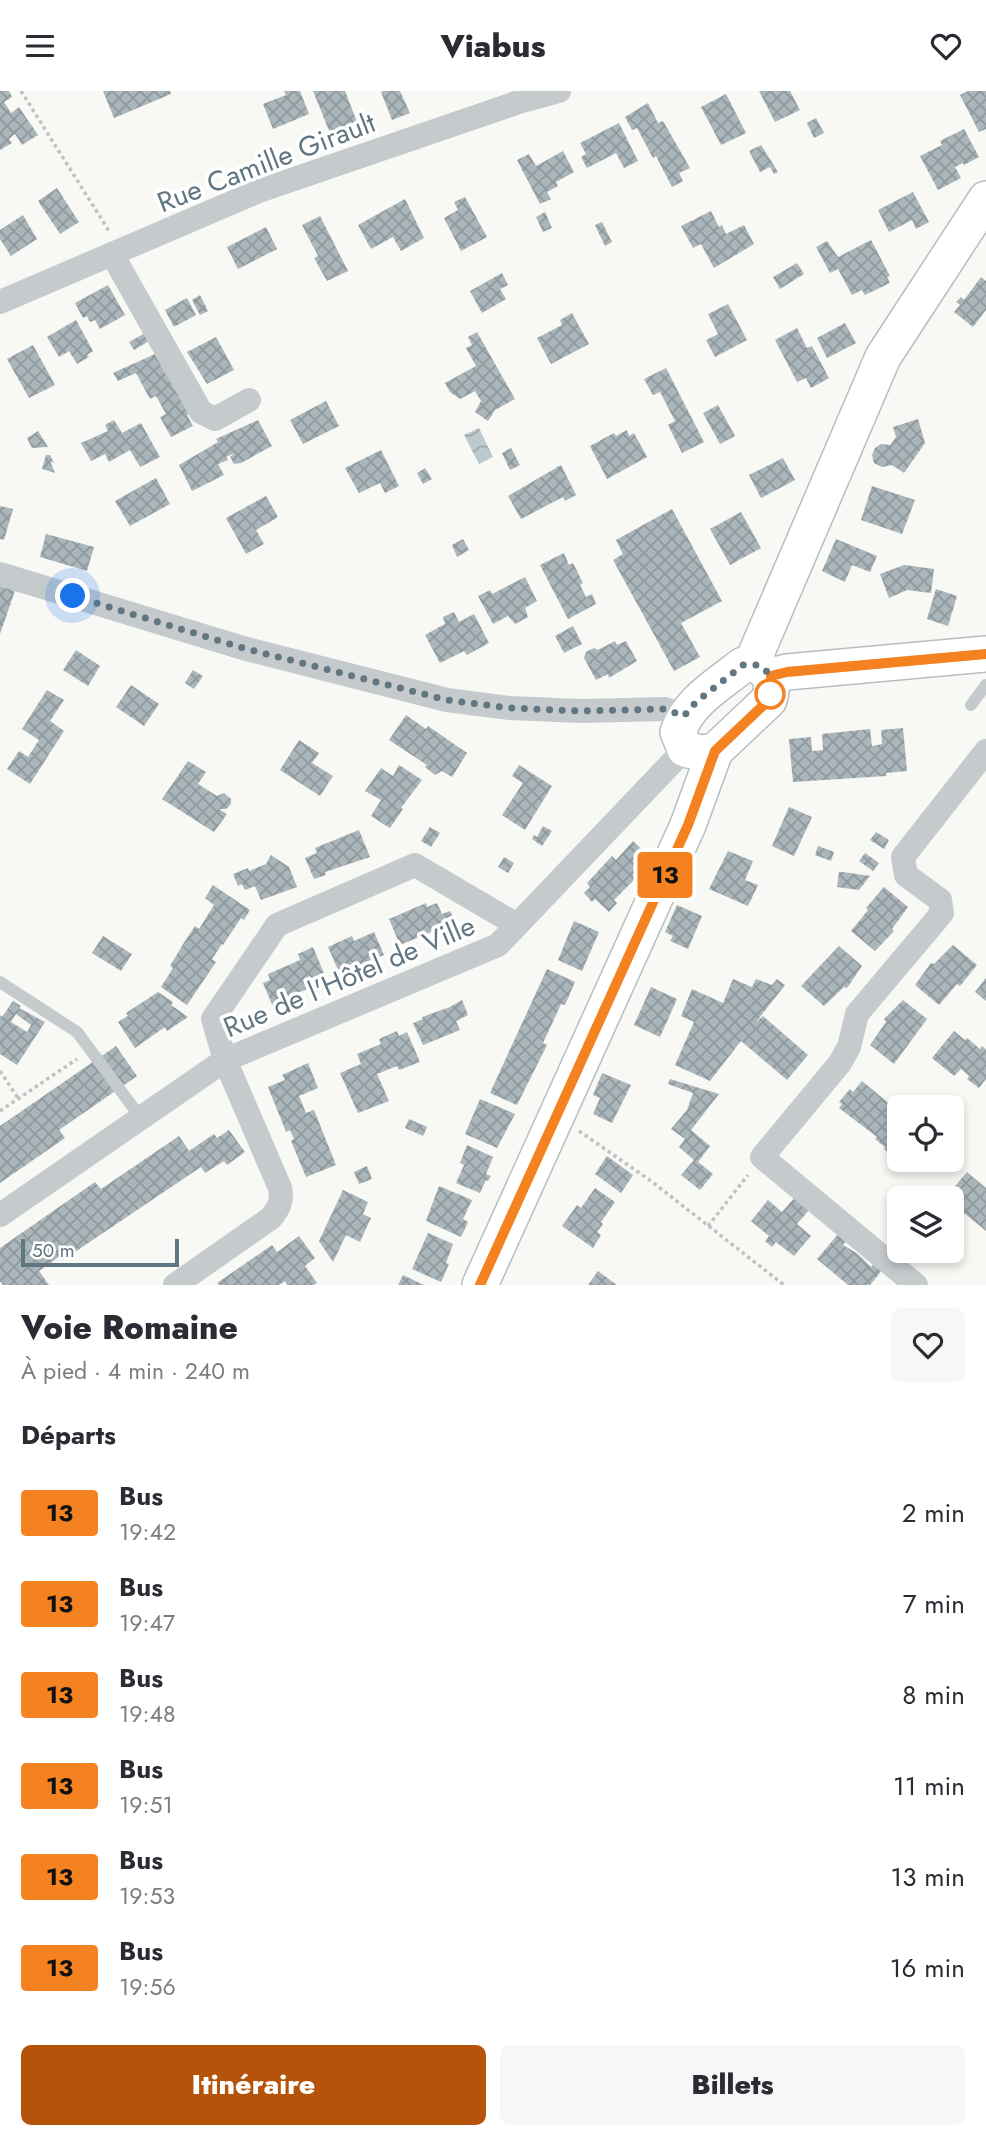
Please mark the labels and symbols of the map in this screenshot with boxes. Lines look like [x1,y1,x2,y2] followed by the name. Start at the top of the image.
[151,102,381,223] street label: Rue Camille Girault
[55,578,90,613] your location
[755,679,785,709] unlabelled marker
[634,852,696,898] line badge: 13
[217,905,481,1048] street label: Rue de l'Hôtel de Ville
[21,1236,178,1268] scale bar

